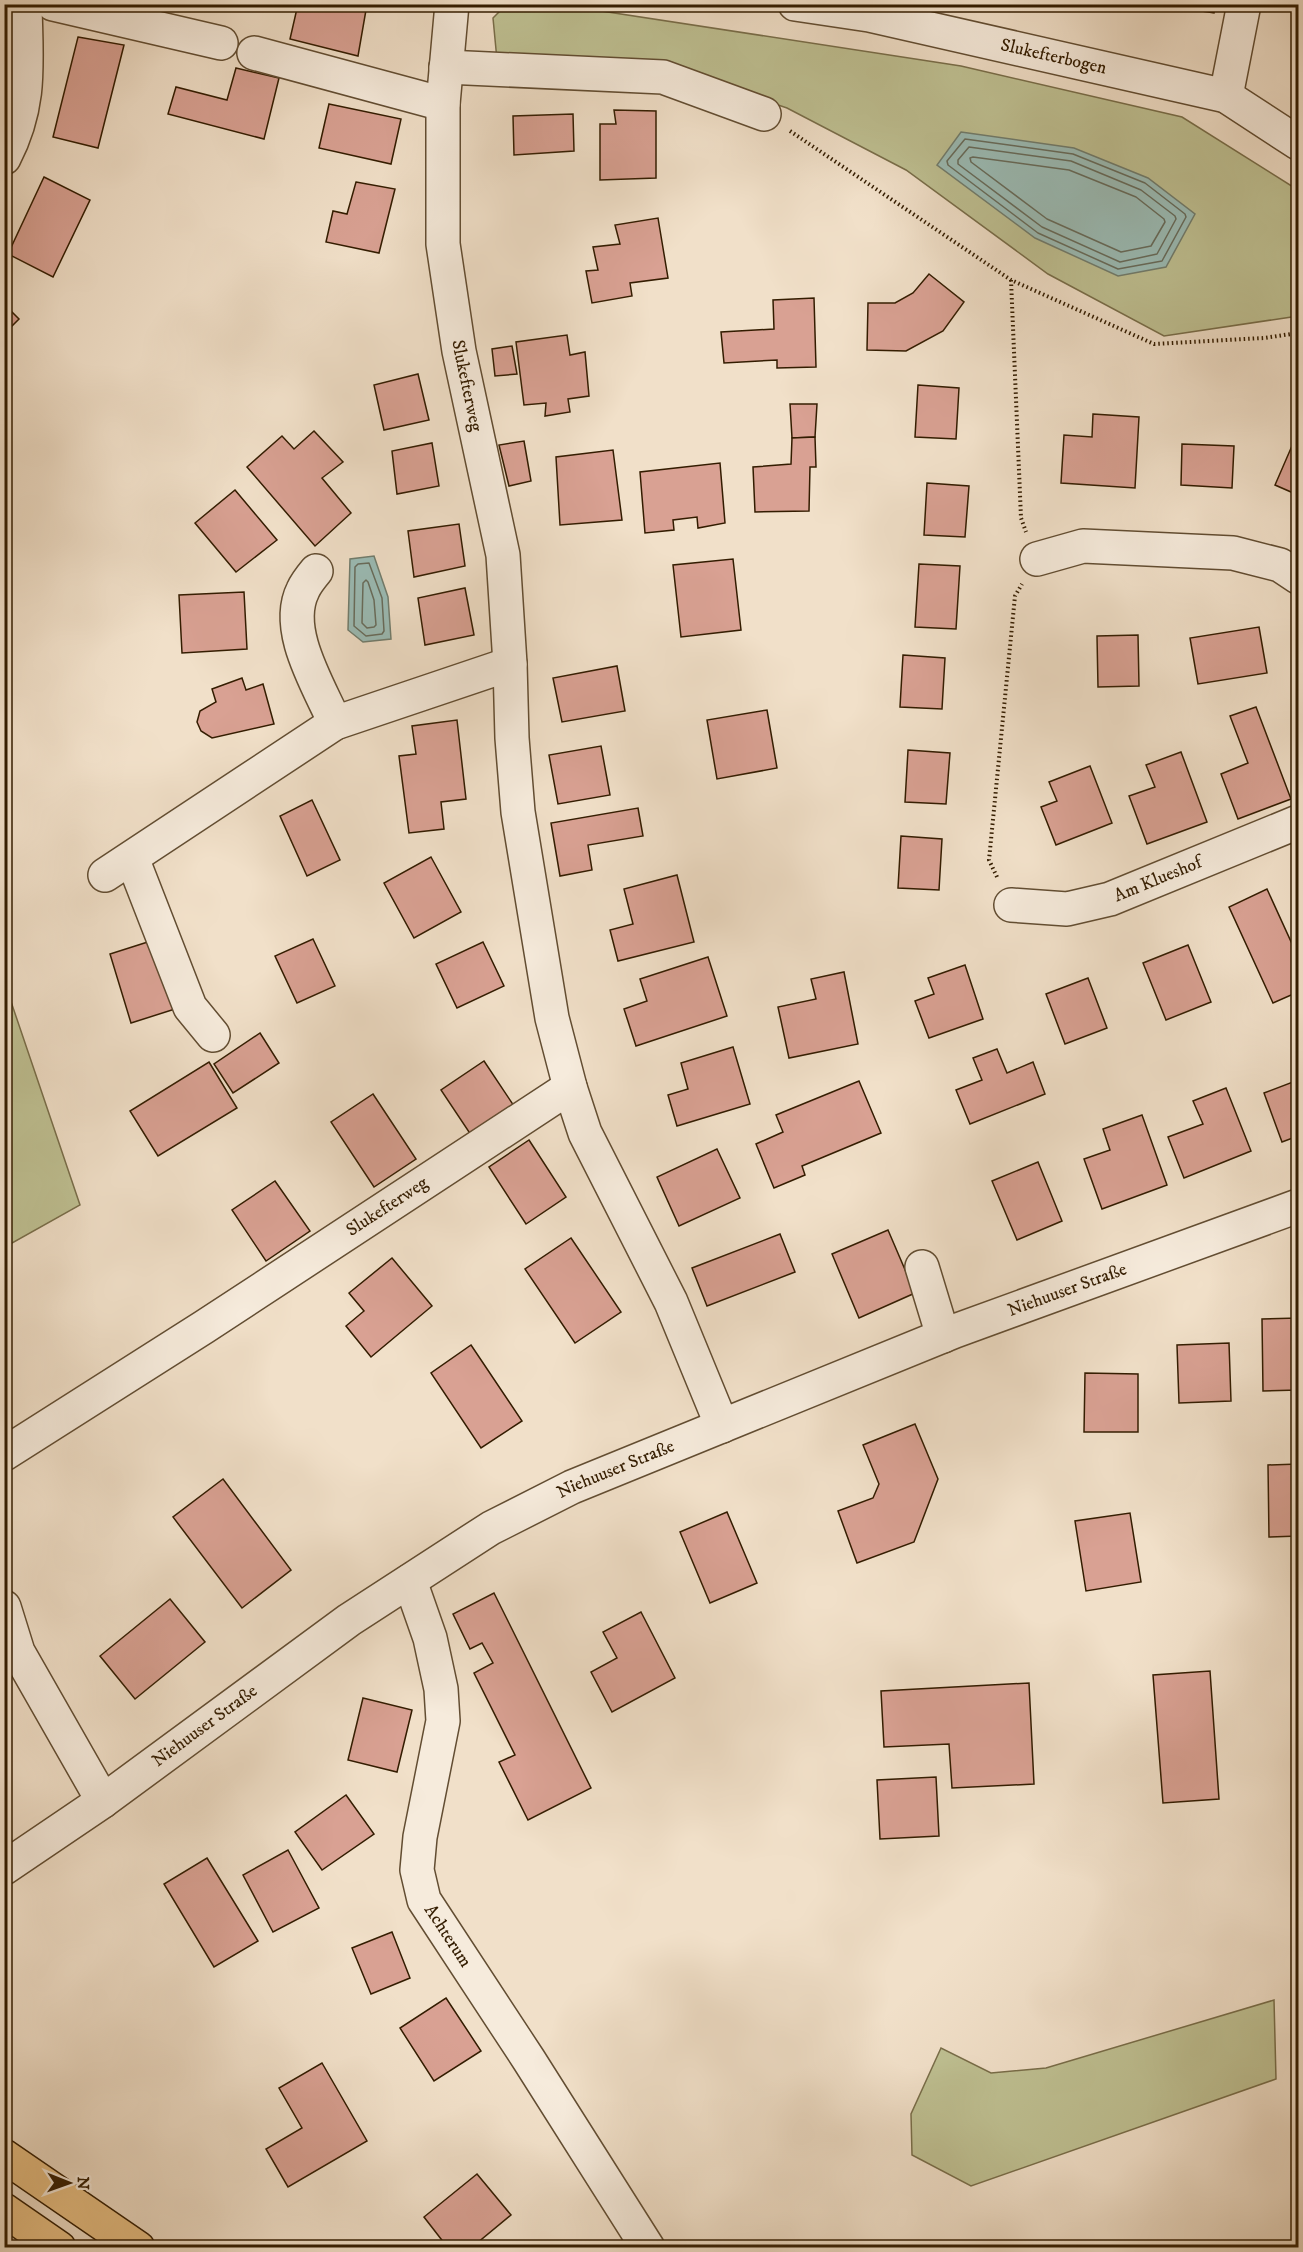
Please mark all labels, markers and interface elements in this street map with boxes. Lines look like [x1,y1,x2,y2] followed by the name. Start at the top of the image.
[998,34,1109,80] street label: Slukefterbogen
[446,338,487,434] street label: Slukefterweg
[1111,850,1208,907] street label: Am Klueshof
[342,1172,432,1242] street label: Slukefterweg
[1005,1258,1130,1322] street label: Niehuuser Straße
[553,1435,678,1504] street label: Niehuuser Straße
[148,1680,262,1772] street label: Niehuuser Straße
[419,1900,476,1972] street label: Achterum
[39,2153,99,2213] north arrow
[73,2177,93,2190] text: N

